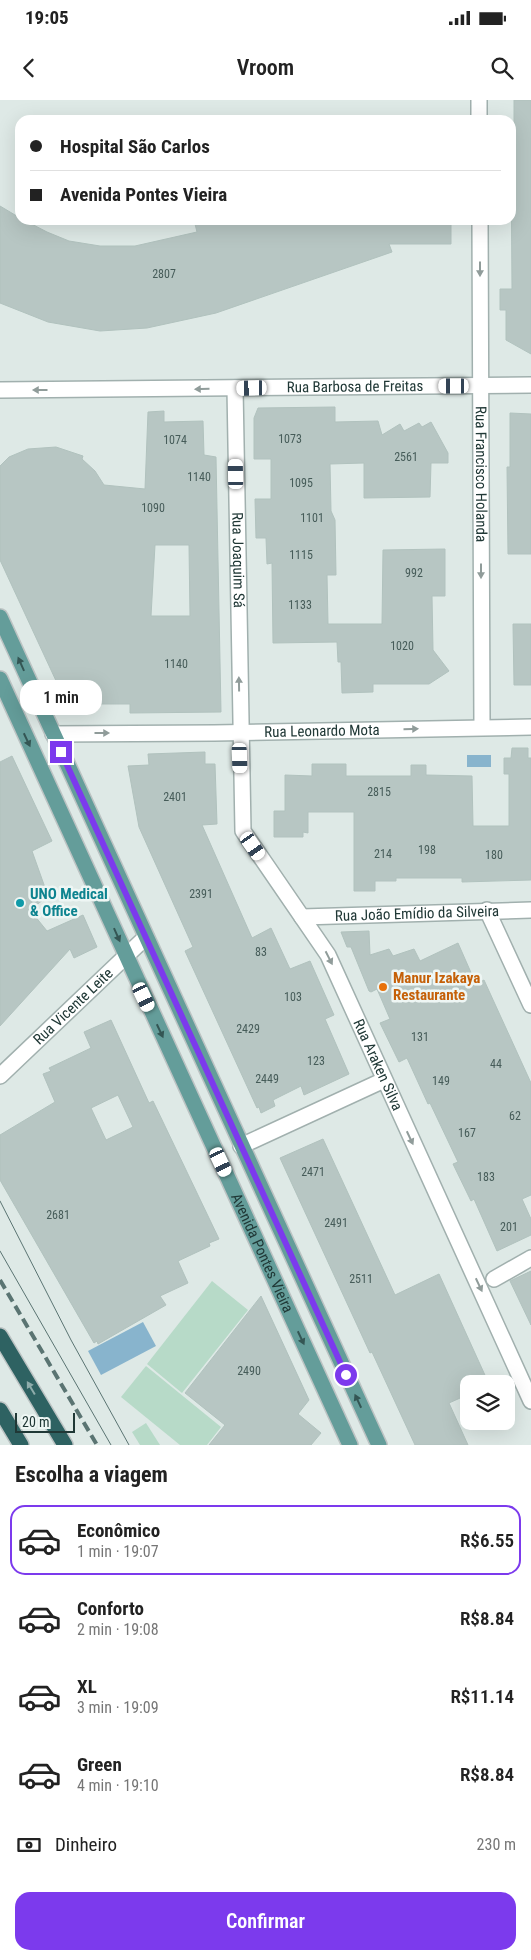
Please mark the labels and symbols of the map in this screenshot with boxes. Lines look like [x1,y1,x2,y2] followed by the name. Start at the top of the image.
[476,261,484,277] one-way arrow
[152,267,176,281] house number: 2807
[287,377,424,396] street label: Rua Barbosa de Freitas
[439,379,469,394] car
[236,380,267,396] car
[194,385,210,393] one-way arrow
[32,386,48,394] one-way arrow
[472,406,490,542] street label: Rua Francisco Holanda
[278,432,302,446] house number: 1073
[163,433,187,447] house number: 1074
[394,450,418,464] house number: 2561
[228,459,243,489] car
[187,470,211,484] house number: 1140
[289,476,313,490] house number: 1095
[141,501,165,515] house number: 1090
[300,511,324,525] house number: 1101
[228,512,248,608] street label: Rua Joaquim Sá
[289,548,313,562] house number: 1115
[477,563,485,579] one-way arrow
[405,566,423,580] house number: 992
[288,598,312,612] house number: 1133
[390,639,414,653] house number: 1020
[17,657,25,671] one-way arrow
[164,657,188,671] house number: 1140
[235,676,243,692] one-way arrow
[20,680,102,714] callout: 1 min
[264,721,380,741] street label: Rua Leonardo Mota
[403,725,419,733] one-way arrow
[94,729,110,737] one-way arrow
[24,733,32,747] one-way arrow
[50,741,72,763] route end
[231,743,248,773] car
[367,785,391,799] house number: 2815
[163,790,187,804] house number: 2401
[238,829,267,863] car
[418,843,436,857] house number: 198
[374,847,392,861] house number: 214
[485,848,503,862] house number: 180
[30,885,108,920] place label: UNO Medical & Office
[189,887,213,901] house number: 2391
[14,897,26,909] marker: UNO Medical & Office
[335,902,499,925] street label: Rua João Emídio da Silveira
[113,928,121,942] one-way arrow
[255,945,267,959] house number: 83
[325,951,333,965] one-way arrow
[30,964,117,1048] street label: Rua Vicente Leite
[393,969,480,1004] place label: Manur Izakaya Restaurante
[130,980,157,1014] car
[377,981,389,993] marker: Manur Izakaya Restaurante
[284,990,302,1004] house number: 103
[349,1016,407,1113] street label: Rua Araken Silva
[236,1022,260,1036] house number: 2429
[157,1024,165,1038] one-way arrow
[411,1030,429,1044] house number: 131
[307,1054,325,1068] house number: 123
[490,1057,502,1071] house number: 44
[255,1072,279,1086] house number: 2449
[432,1074,450,1088] house number: 149
[509,1109,521,1123] house number: 62
[458,1126,476,1140] house number: 167
[407,1131,415,1145] one-way arrow
[207,1145,234,1179] car
[301,1165,325,1179] house number: 2471
[477,1170,495,1184] house number: 183
[227,1190,297,1315] street label: Avenida Pontes Vieira
[46,1208,70,1222] house number: 2681
[324,1216,348,1230] house number: 2491
[500,1220,518,1234] house number: 201
[349,1272,373,1286] house number: 2511
[475,1278,483,1292] one-way arrow
[298,1331,306,1345] one-way arrow
[237,1364,261,1378] house number: 2490
[335,1364,357,1386] route start
[27,1382,36,1395] one-way arrow
[354,1394,362,1408] one-way arrow
[15,1410,75,1433] scale bar

